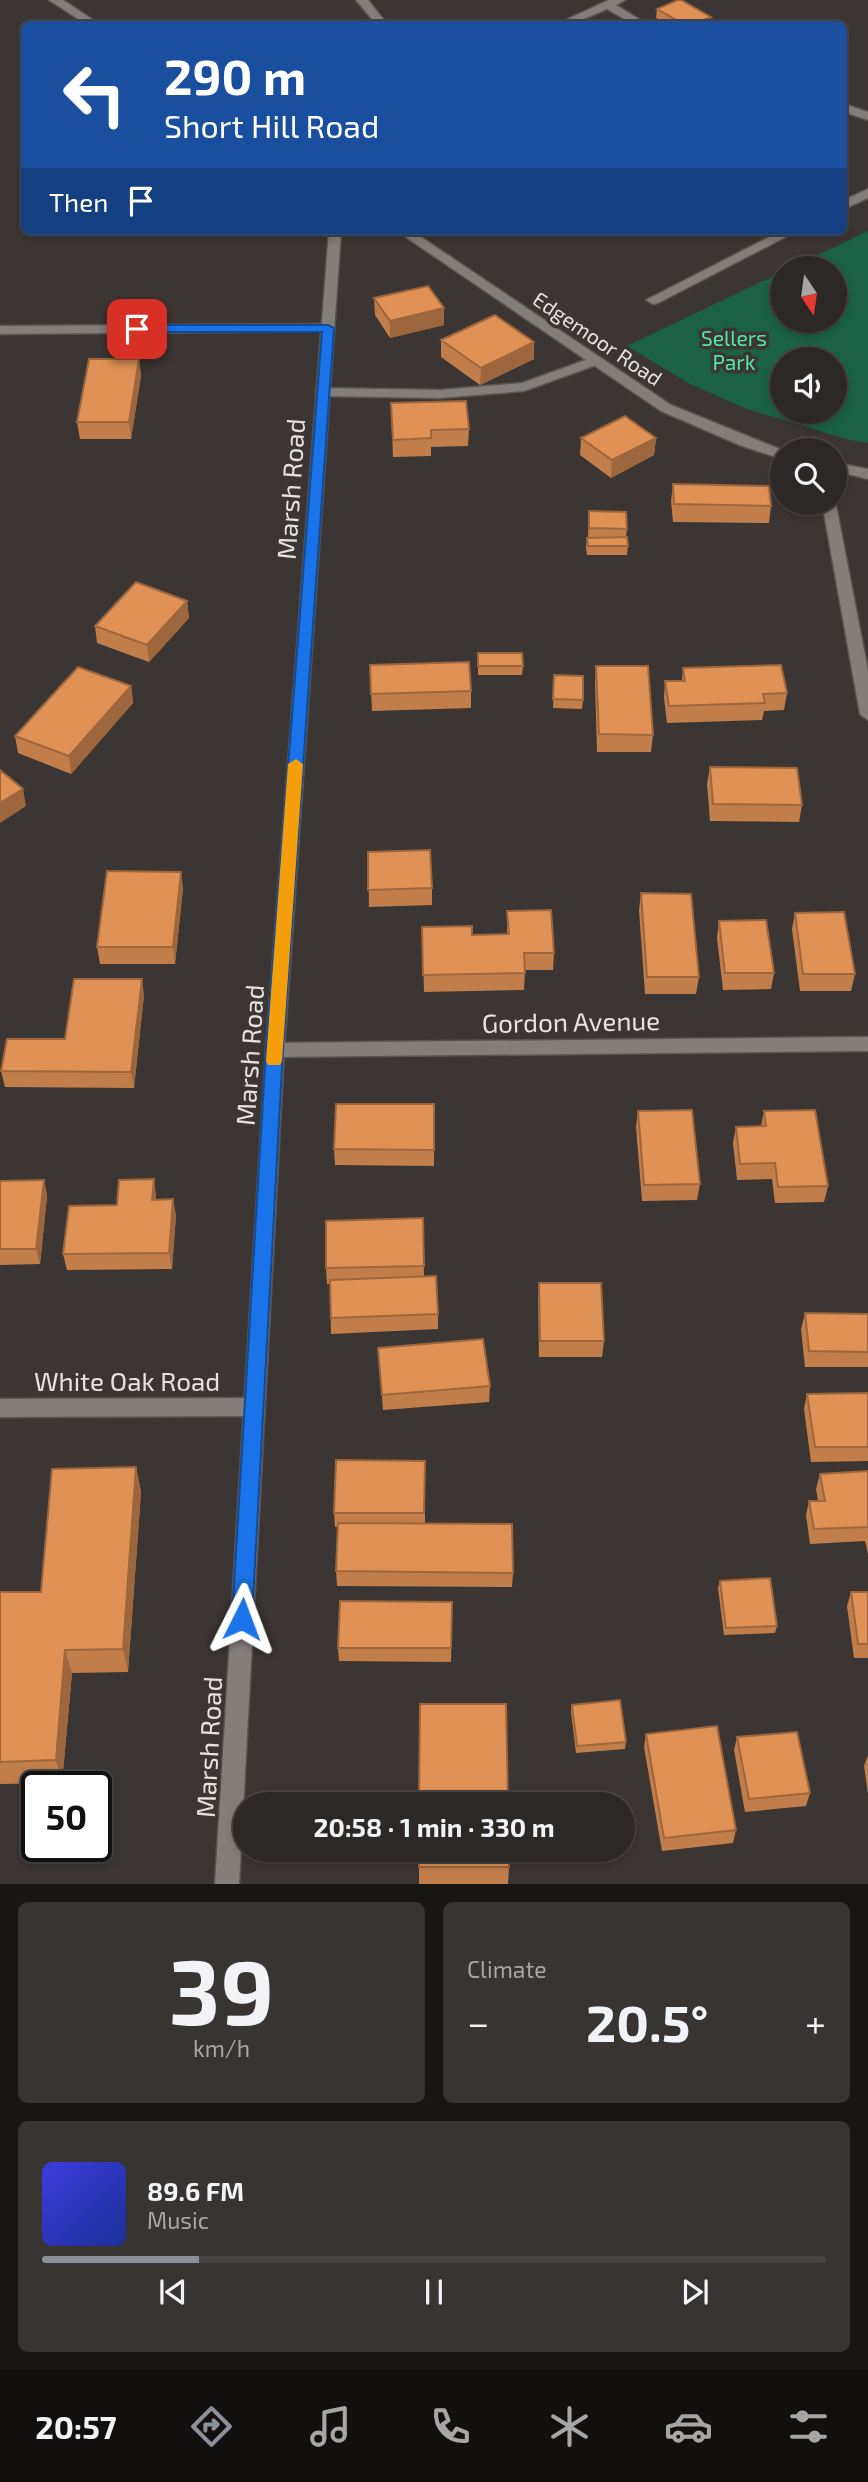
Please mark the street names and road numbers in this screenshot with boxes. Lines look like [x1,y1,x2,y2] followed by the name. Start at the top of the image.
[529,286,667,390] street label: Edgemoor Road
[270,417,310,561] street label: Marsh Road
[229,983,269,1127] street label: Marsh Road
[482,1004,660,1038] street label: Gordon Avenue
[34,1365,220,1396] street label: White Oak Road
[189,1676,227,1818] street label: Marsh Road

